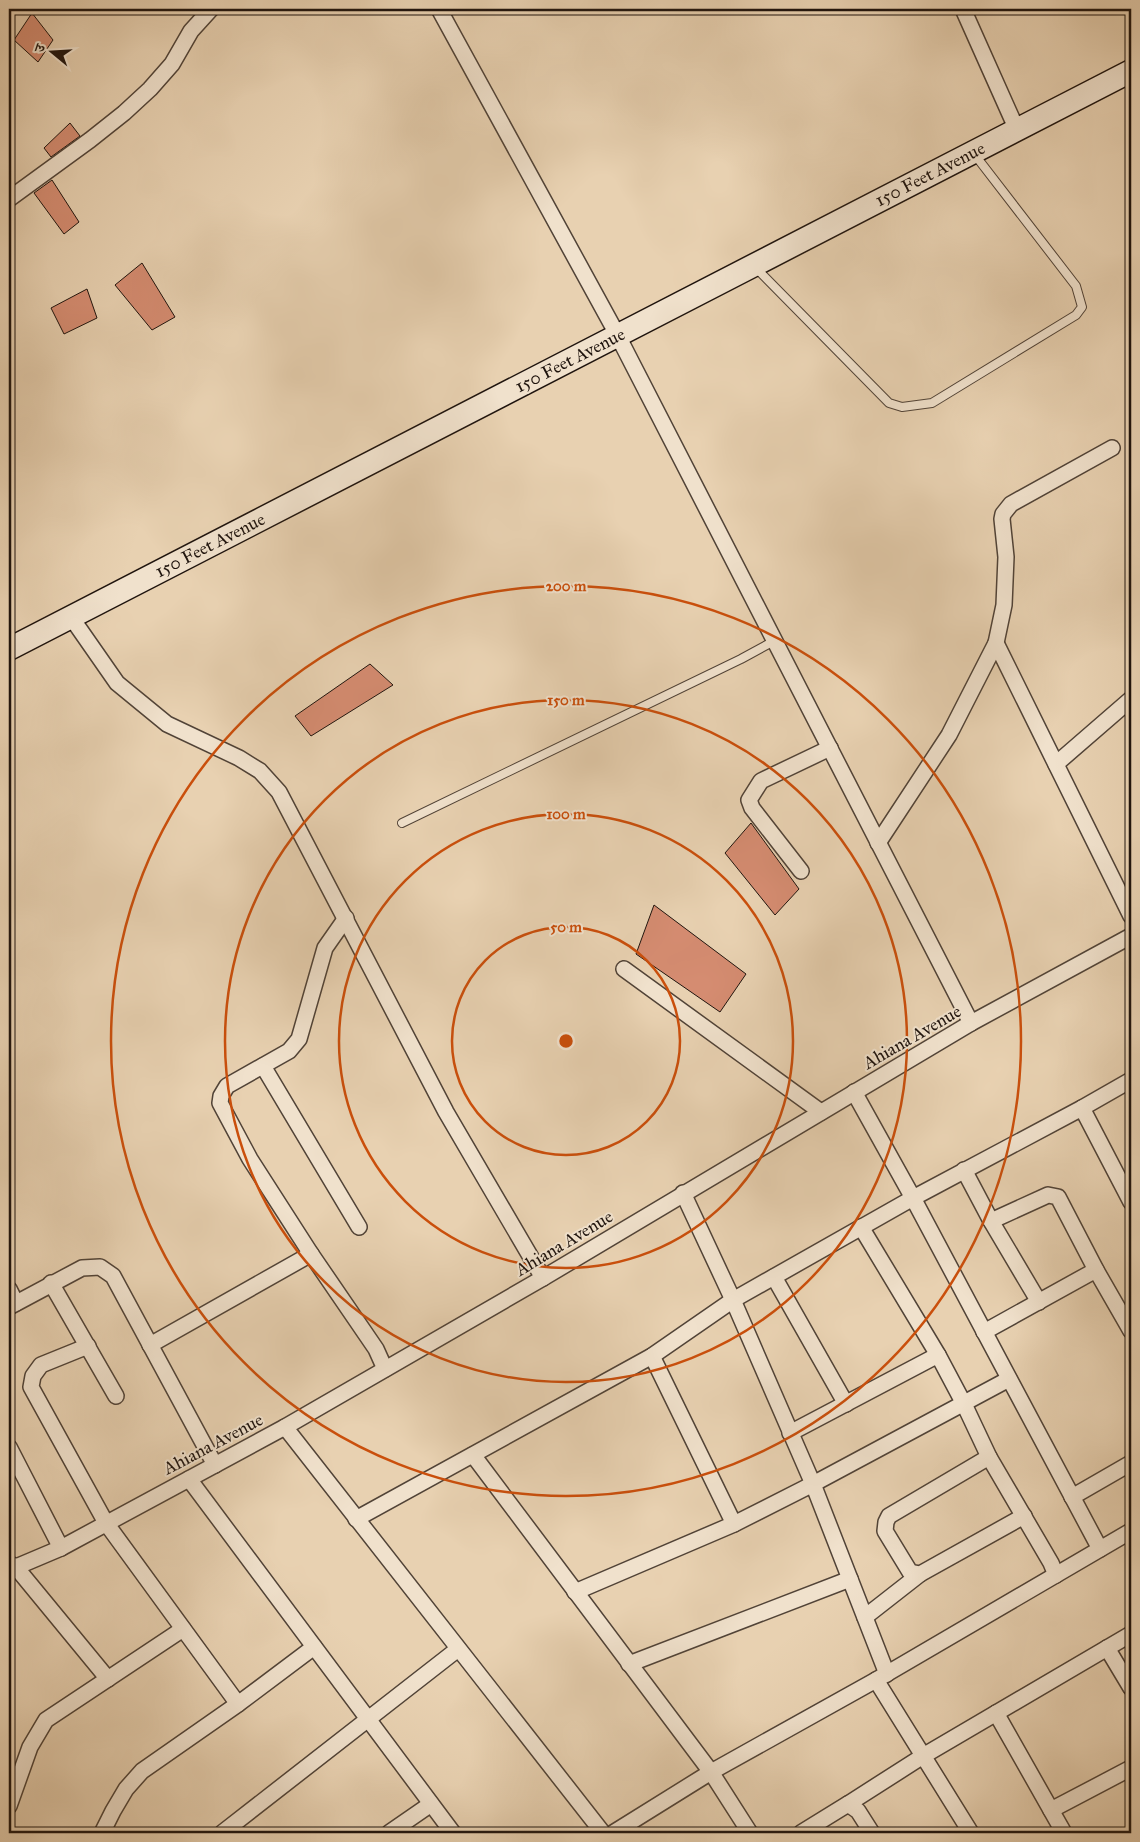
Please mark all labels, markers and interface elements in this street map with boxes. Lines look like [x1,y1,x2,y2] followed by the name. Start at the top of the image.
[28,28,78,78] north arrow
[31,41,50,55] text: उ
[871,137,989,211] street label: 150 Feet Avenue
[511,323,629,397] street label: 150 Feet Avenue
[151,508,269,582] street label: 150 Feet Avenue
[546,577,587,595] text: 200 m
[547,691,585,709] text: 150 m
[546,805,586,823] text: 100 m
[550,918,582,936] text: 50 m
[858,1000,965,1075] street label: Ahiana Avenue
[557,1032,575,1050] centre of rings
[510,1205,617,1281] street label: Ahiana Avenue
[158,1408,267,1480] street label: Ahiana Avenue

